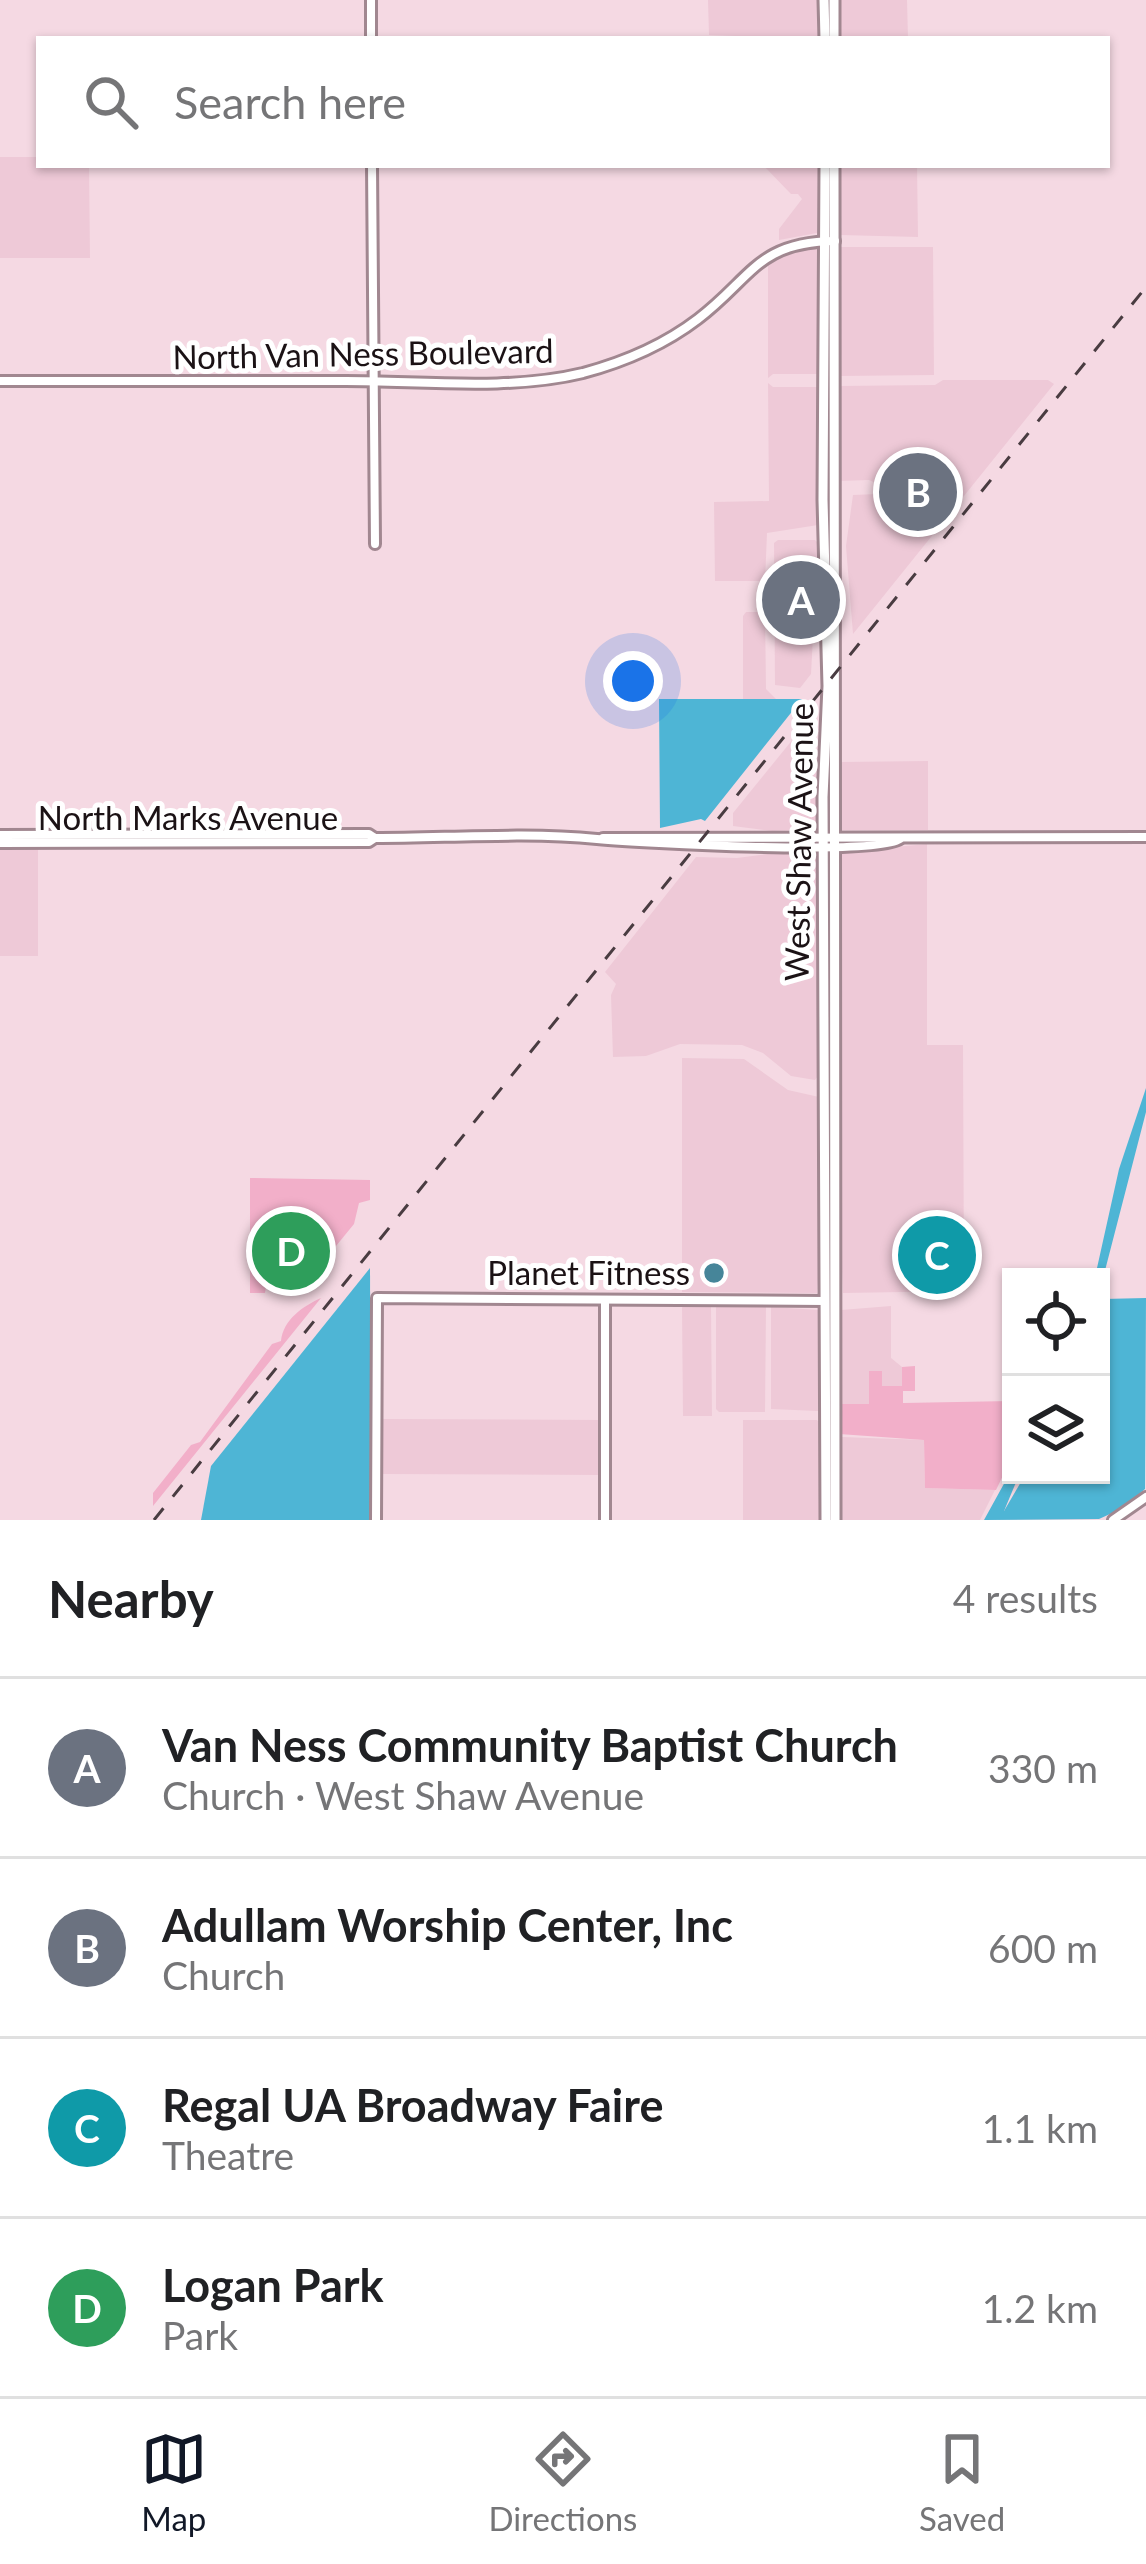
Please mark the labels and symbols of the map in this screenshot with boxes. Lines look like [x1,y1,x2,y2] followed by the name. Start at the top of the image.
[172,330,554,376] street label: North Van Ness Boulevard
[879,447,957,537] pin: B
[762,555,840,645] pin: A
[603,651,663,711] your location
[776,702,820,982] street label: West Shaw Avenue
[38,797,338,837] street label: North Marks Avenue
[252,1206,330,1296] pin: D
[898,1210,976,1300] pin: C
[487,1252,690,1292] place label: Planet Fitness
[701,1260,727,1286] marker: Planet Fitness

